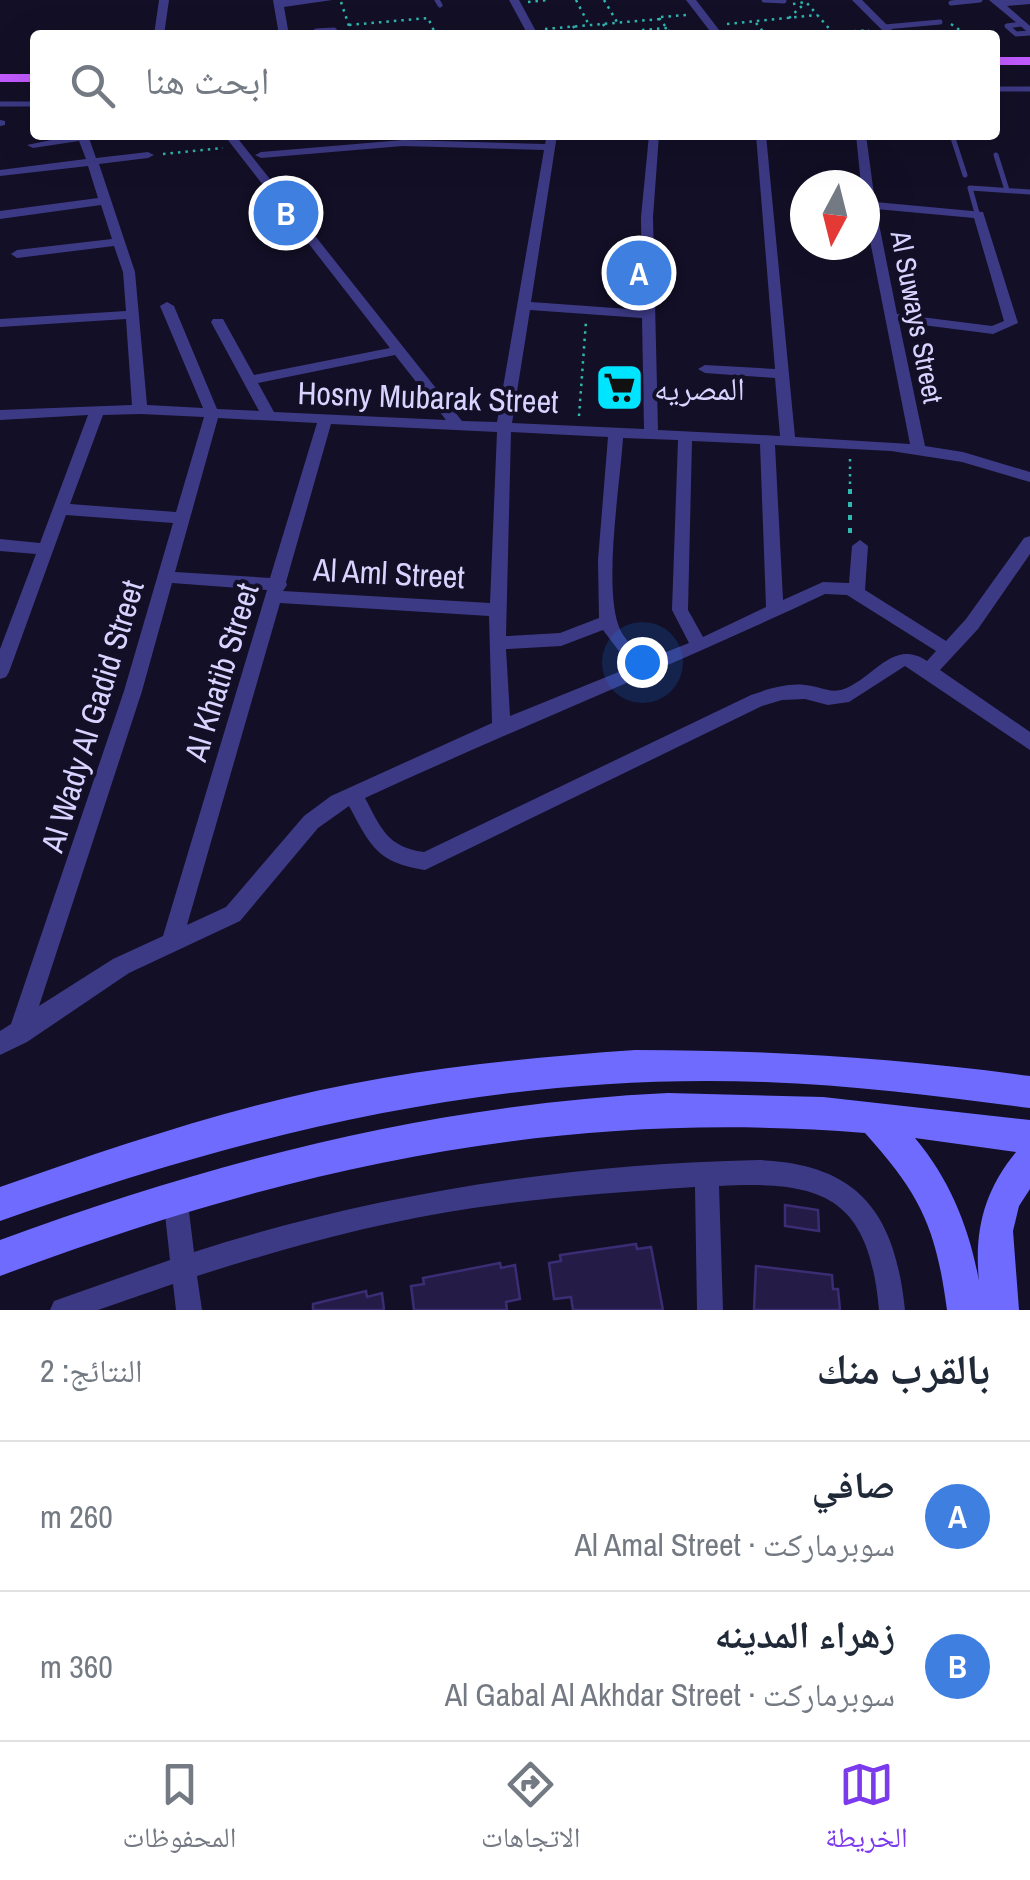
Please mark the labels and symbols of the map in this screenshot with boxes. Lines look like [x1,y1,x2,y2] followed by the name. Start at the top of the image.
[790,170,880,260] north arrow
[254,176,318,250] pin: B
[881,227,952,406] street label: Al Suways Street
[606,236,672,310] pin: A
[593,362,645,414] supermarket icon: المصريه
[654,367,745,410] place label: المصريه
[297,371,559,423] street label: Hosny Mubarak Street
[311,548,466,598] street label: Al Aml Street
[30,575,154,858] street label: Al Wady Al Gadid Street
[173,578,268,767] street label: Al Khatib Street
[617,637,668,688] your location

